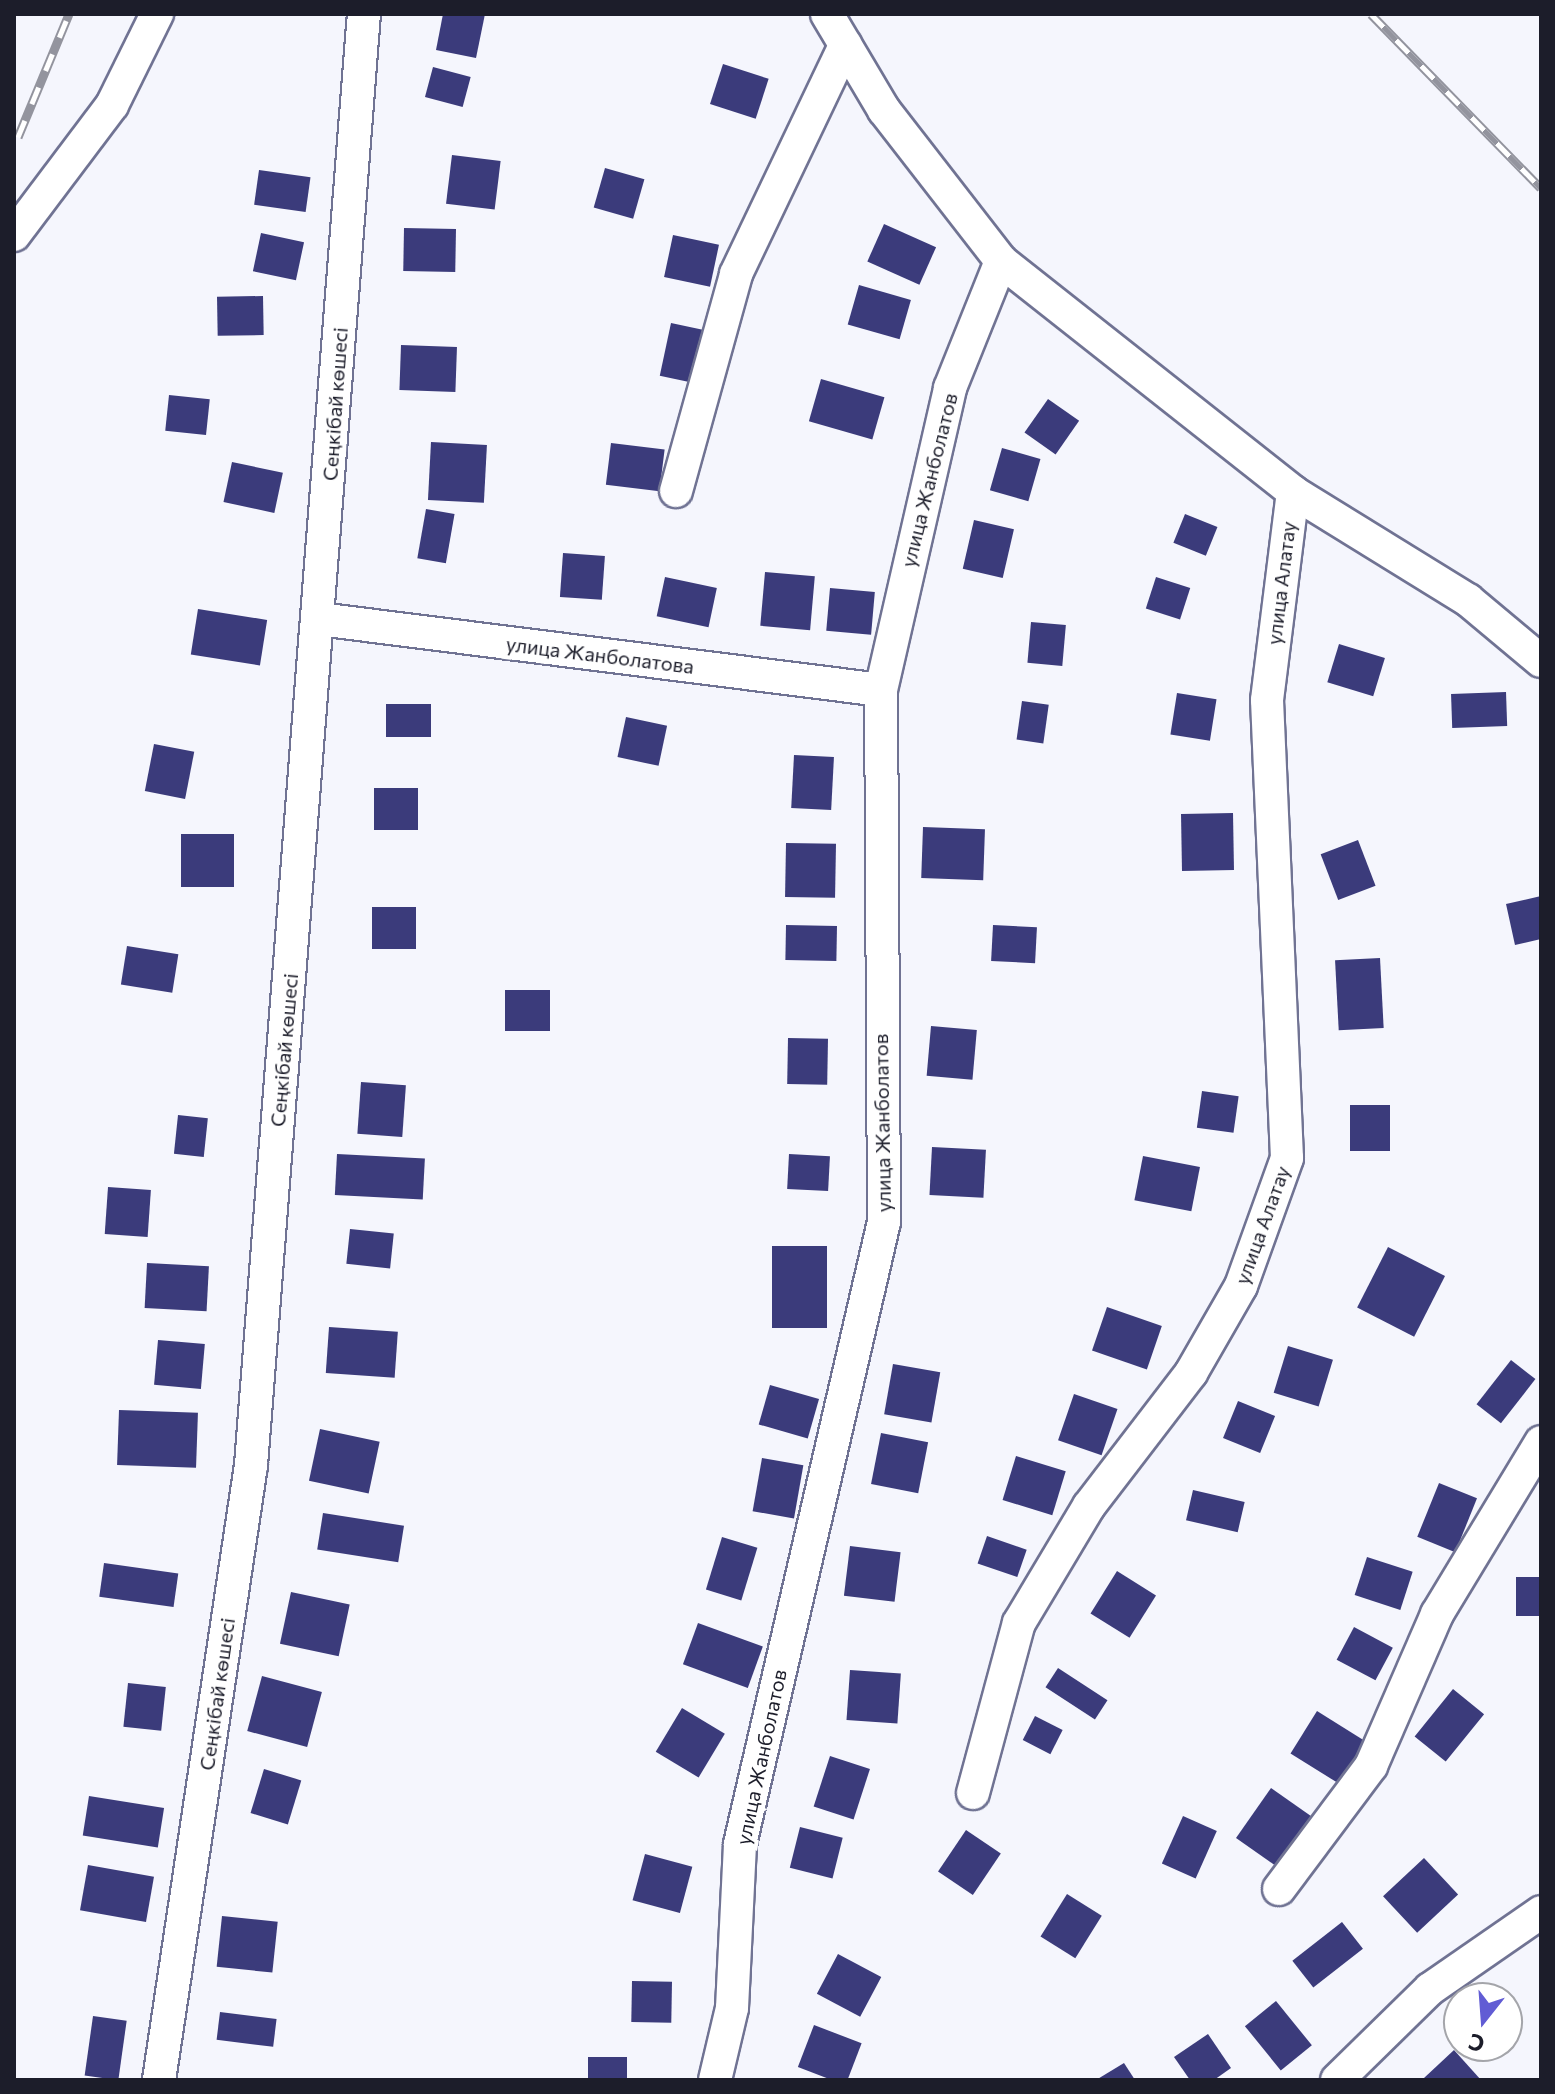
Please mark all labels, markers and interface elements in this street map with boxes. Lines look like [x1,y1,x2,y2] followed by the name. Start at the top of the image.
[318,326,352,482] street label: Сеңкібай көшесі
[896,390,962,570] street label: улица Жанболатов
[1262,520,1300,646] street label: улица Алатау
[505,632,695,678] street label: улица Жанболатова
[265,972,303,1128] street label: Сеңкібай көшесі
[868,1033,896,1213] street label: улица Жанболатов
[1229,1163,1295,1287] street label: улица Алатау
[194,1616,240,1772] street label: Сеңкібай көшесі
[731,1667,791,1847] street label: улица Жанболатов
[1443,1982,1523,2062] north arrow
[1465,2028,1488,2059] text: С

